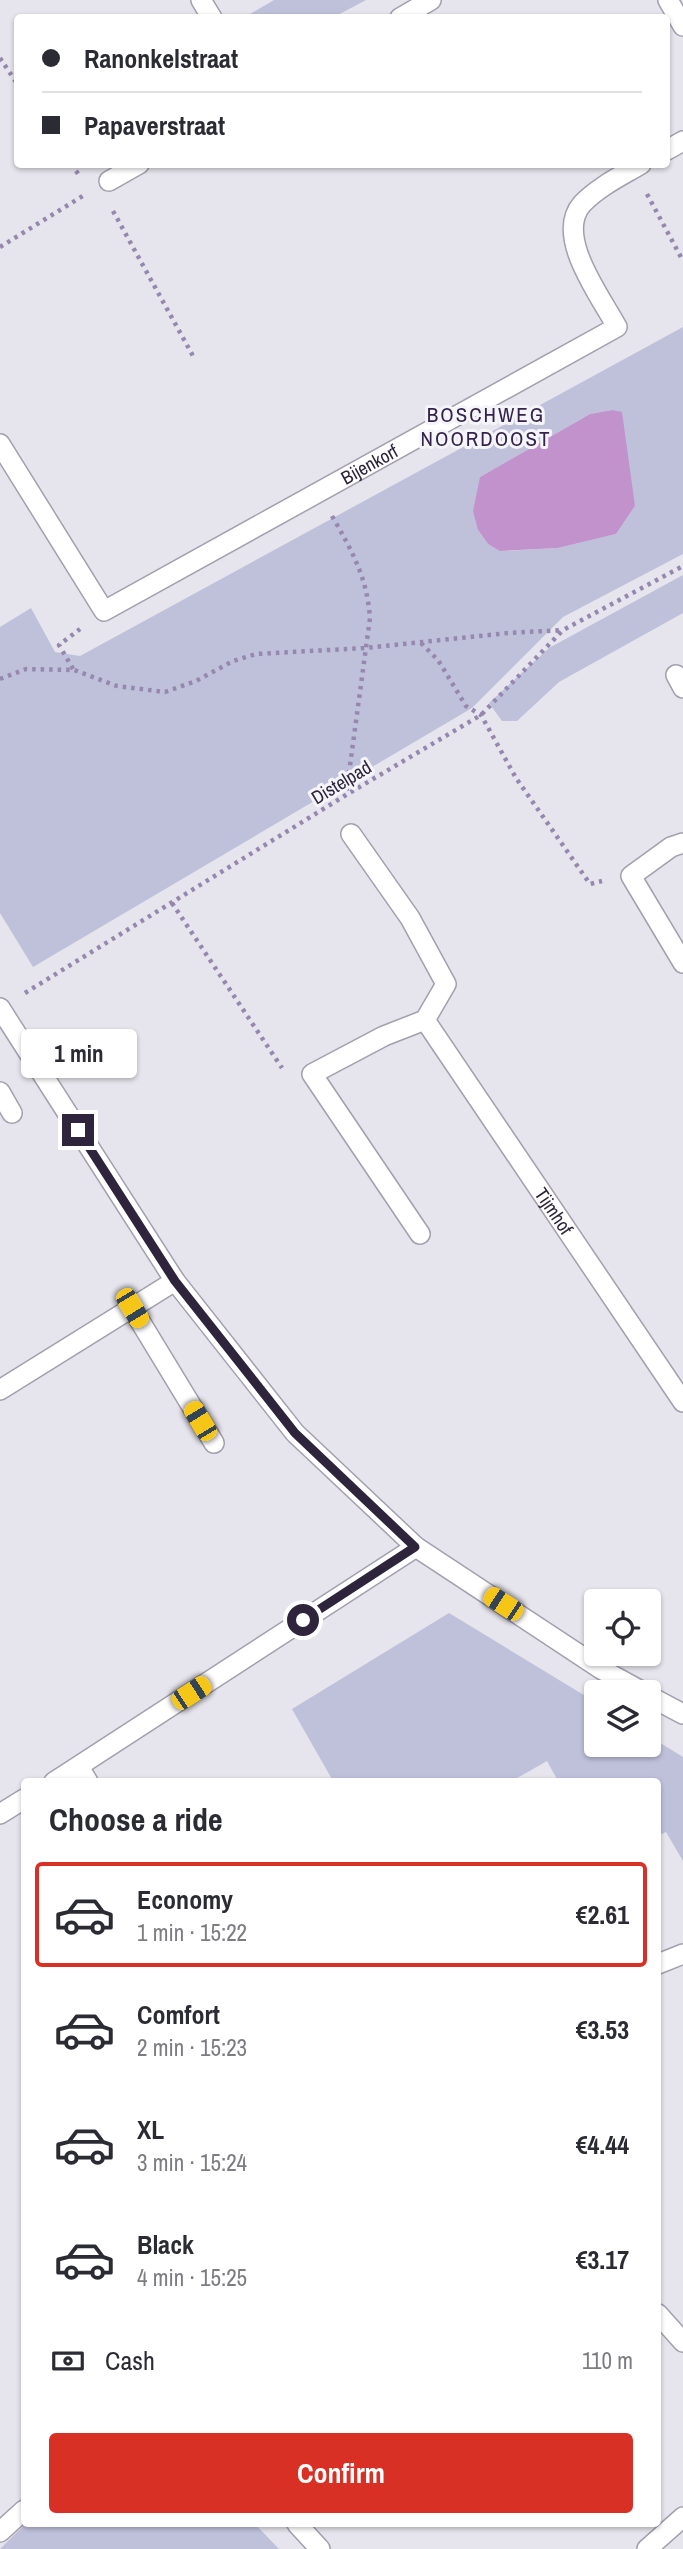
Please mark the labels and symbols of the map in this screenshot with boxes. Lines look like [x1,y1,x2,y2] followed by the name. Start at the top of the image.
[421,400,551,453] district label: BOSCHWEG NOORDOOST
[336,438,403,490] street label: Bijenkorf
[306,754,376,810] street label: Distelpad
[20,1028,136,1078] callout: 1 min
[62,1114,94,1146] route end
[529,1182,580,1240] street label: Tijmhof
[113,1285,152,1331] car
[181,1398,220,1444] car
[480,1584,527,1624] car
[287,1604,319,1636] route start
[168,1673,215,1713] car

